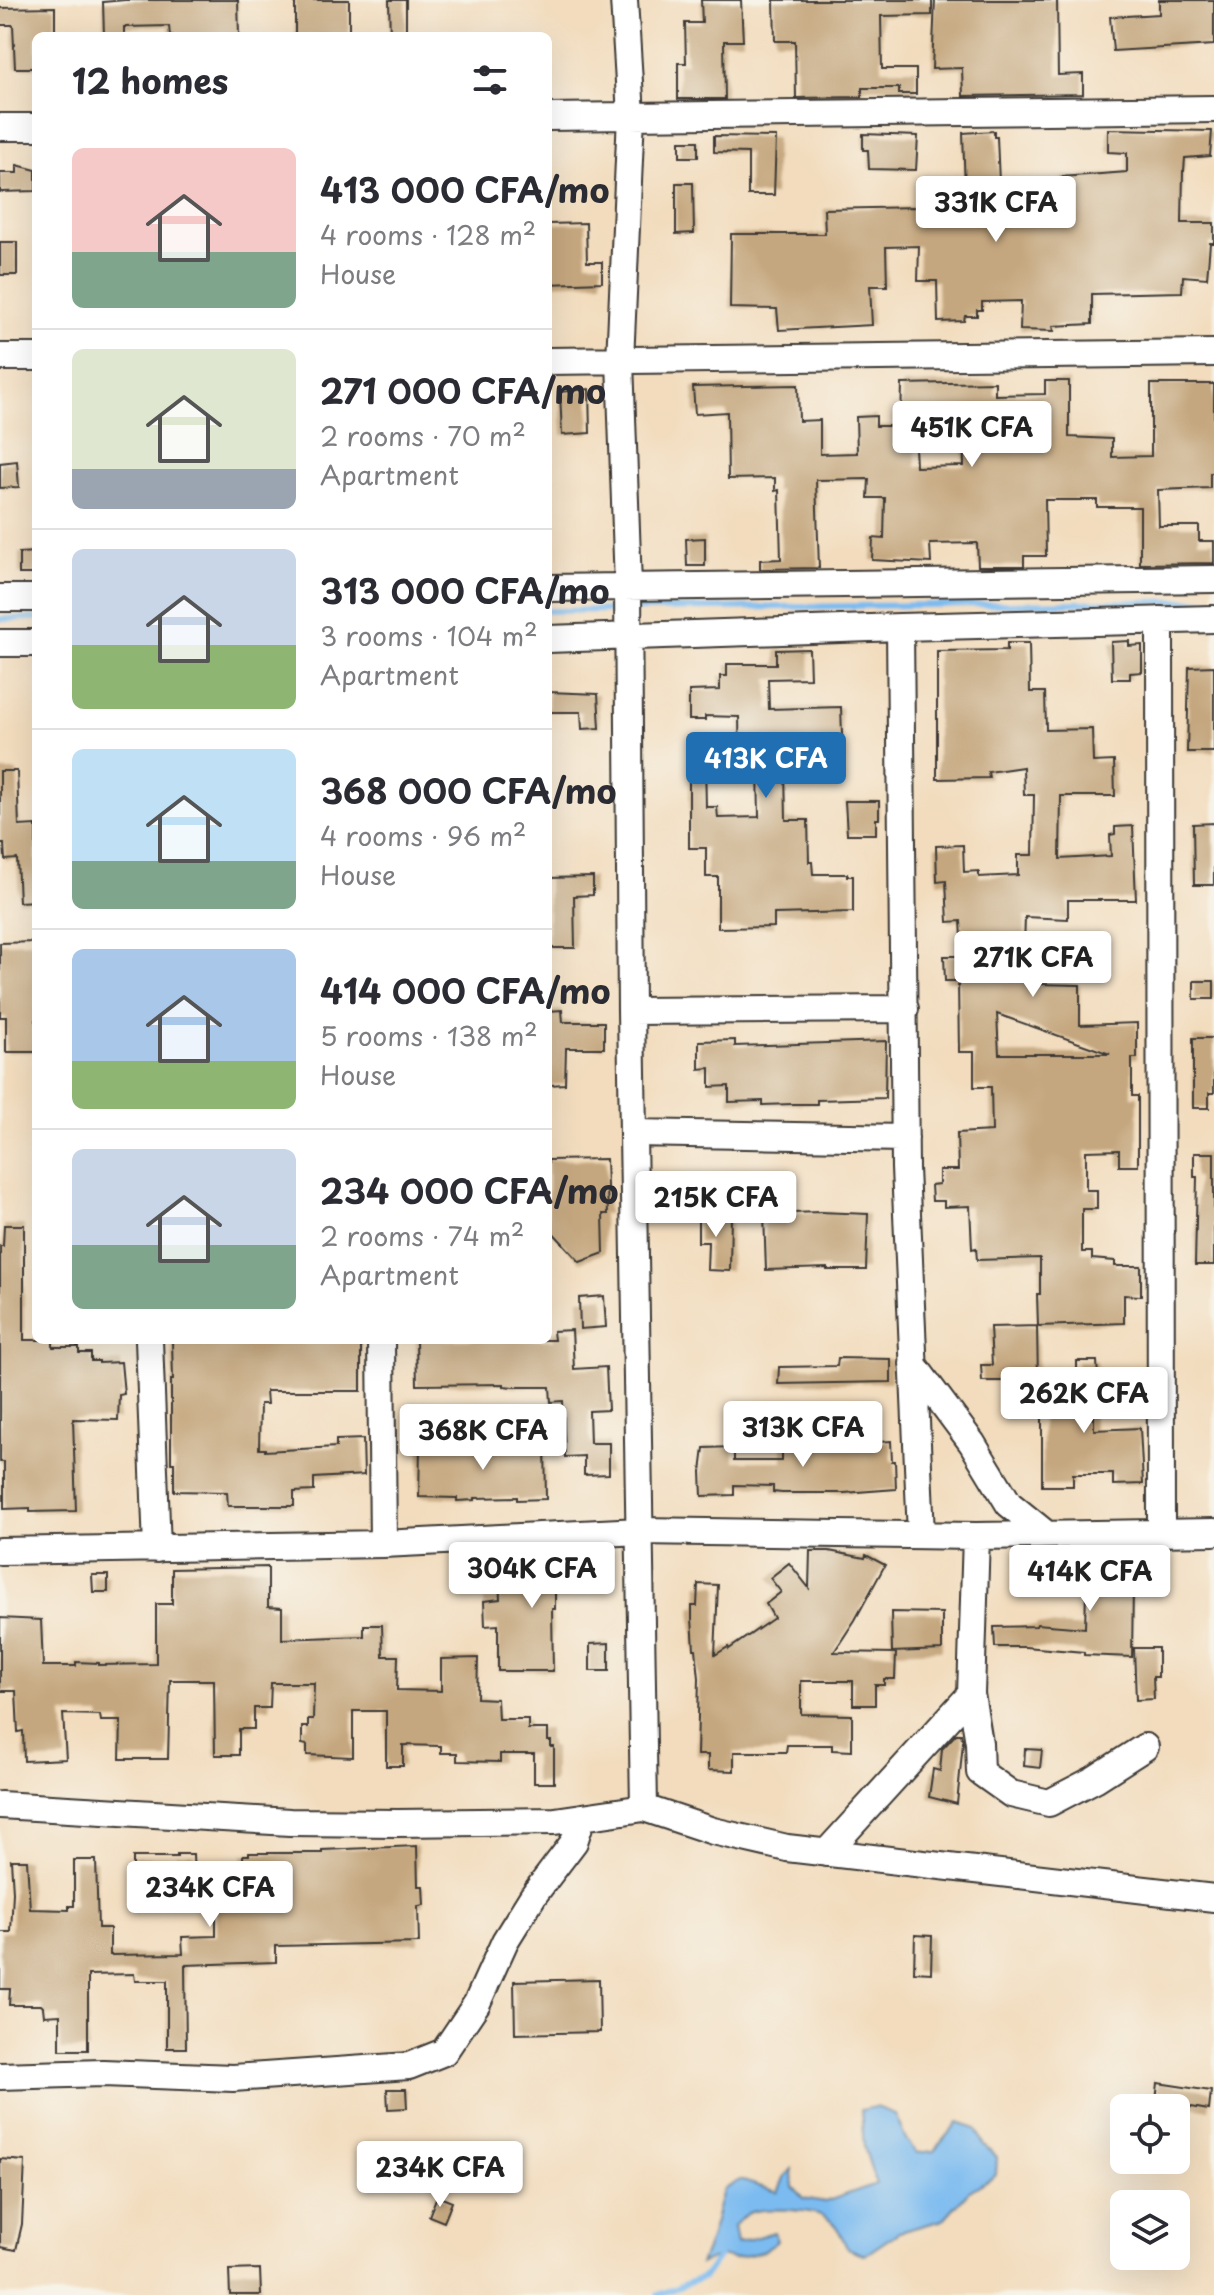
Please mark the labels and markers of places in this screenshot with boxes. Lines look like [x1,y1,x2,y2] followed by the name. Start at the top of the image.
[913,176,1079,244] pin: 331K CFA
[889,401,1055,469] pin: 451K CFA
[683,732,849,800] pin: 413K CFA
[950,931,1116,999] pin: 271K CFA
[633,1171,799,1239] pin: 215K CFA
[1001,1367,1167,1435] pin: 262K CFA
[720,1401,886,1469] pin: 313K CFA
[400,1404,566,1472] pin: 368K CFA
[449,1542,615,1610] pin: 304K CFA
[1007,1545,1173,1613] pin: 414K CFA
[127,1861,293,1929] pin: 234K CFA
[357,2141,523,2209] pin: 234K CFA

